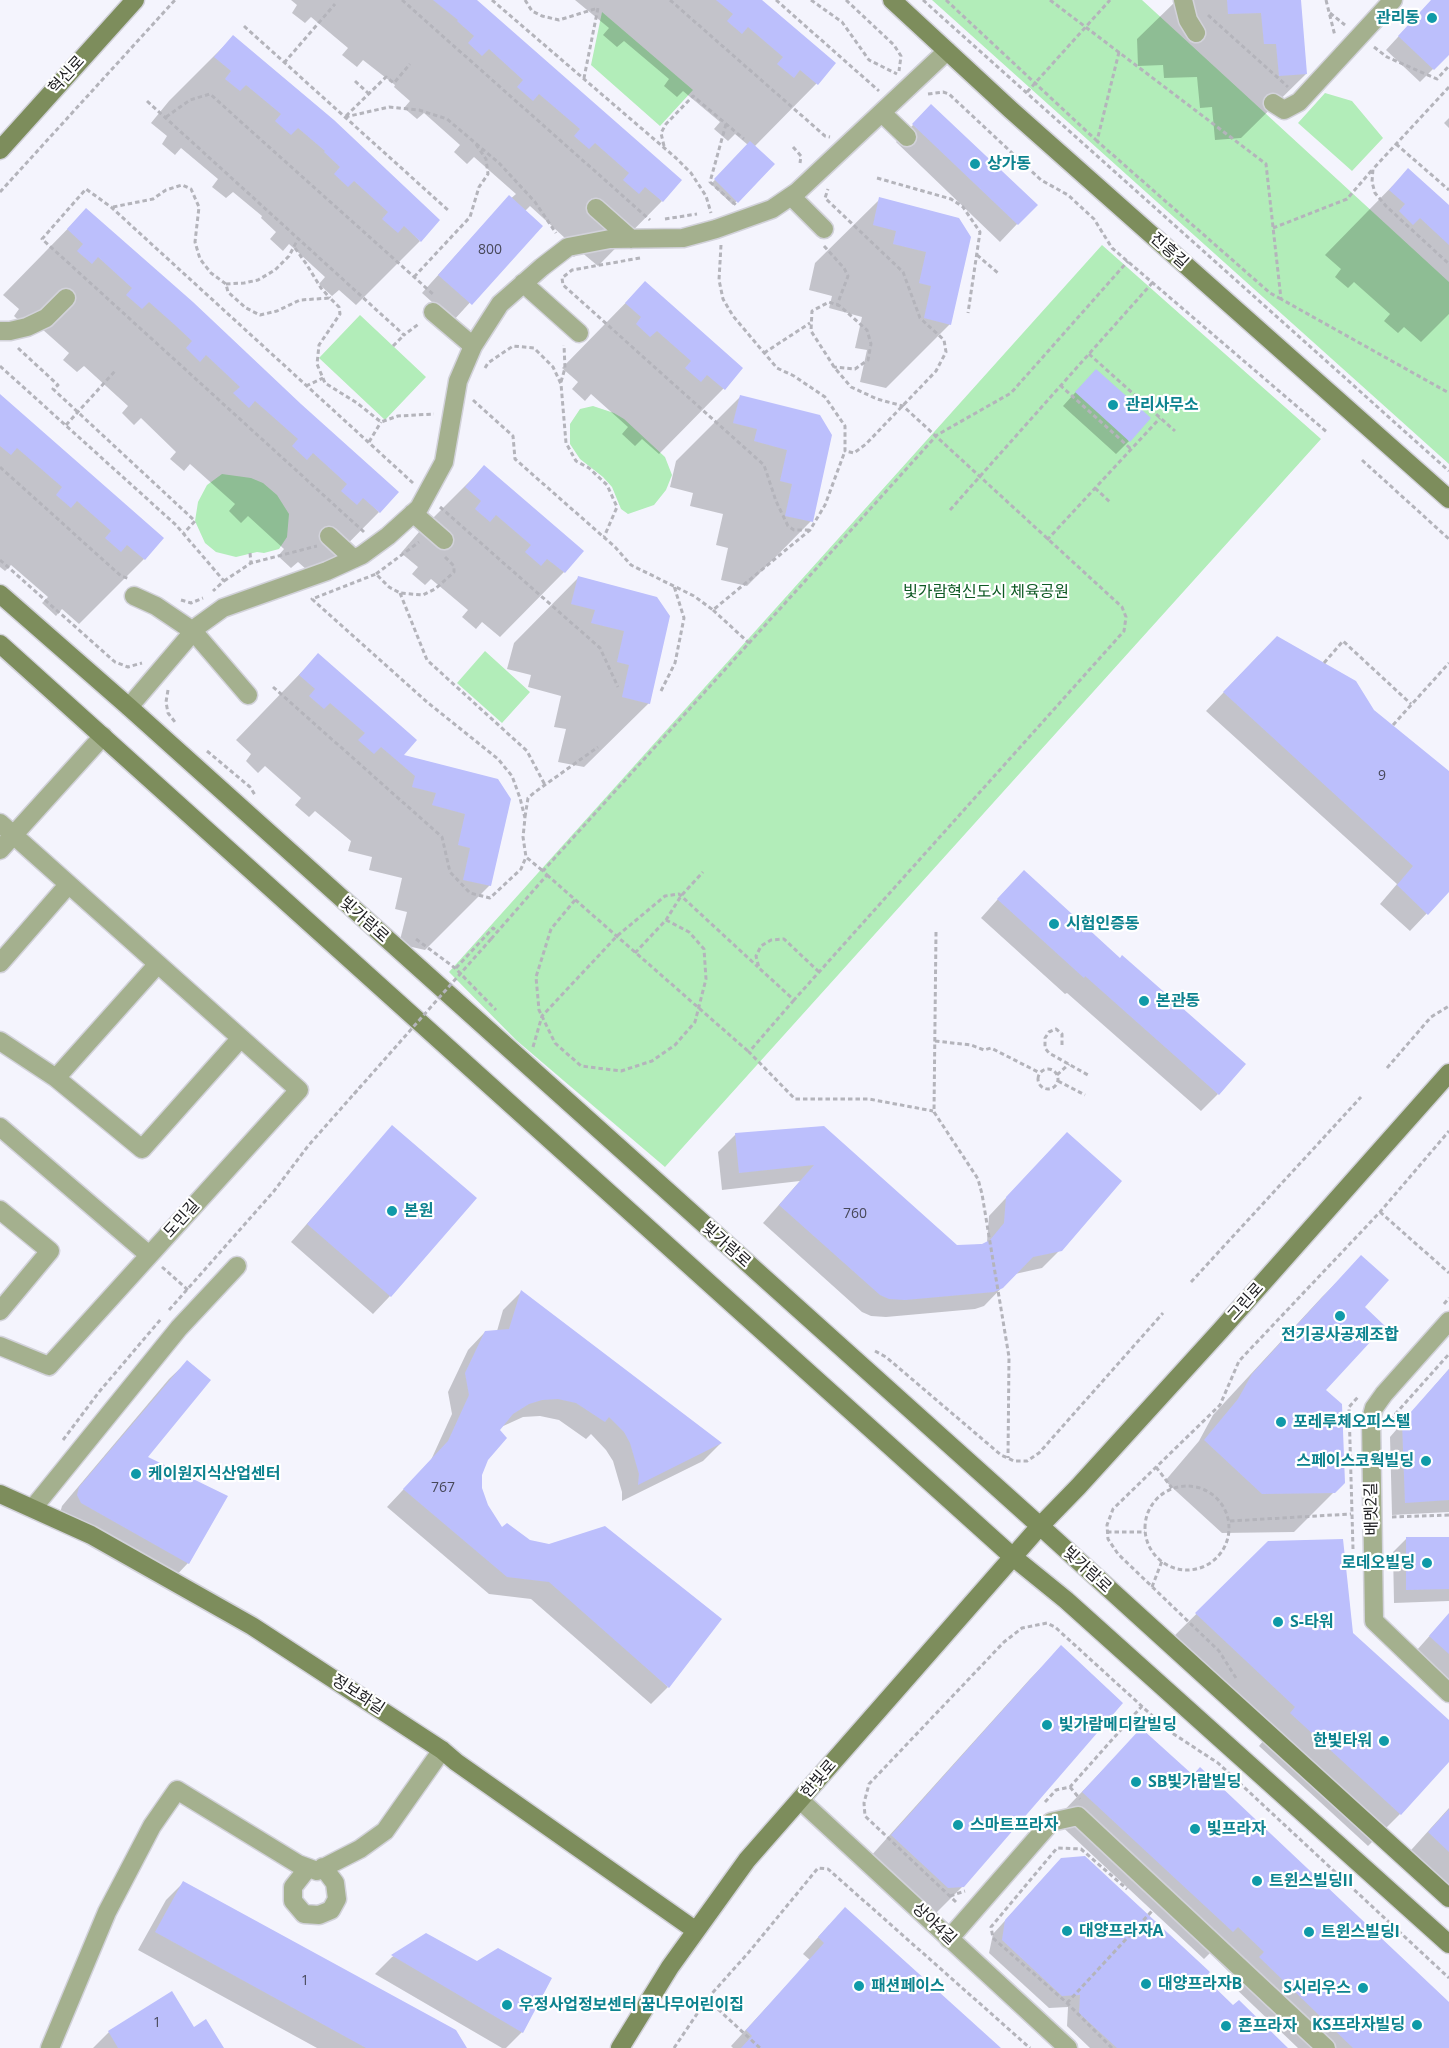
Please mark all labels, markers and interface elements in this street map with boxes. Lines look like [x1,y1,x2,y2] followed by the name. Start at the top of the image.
[1376,8,1420,28] place label: 관리동
[1425,11,1439,25] marker: 관리동
[45,52,89,98] street label: 혁신로
[987,154,1031,174] place label: 상가동
[968,157,982,171] marker: 상가동
[1146,229,1192,273] street label: 진흥길
[478,242,502,258] house number: 800
[1125,395,1199,415] place label: 관리사무소
[1106,398,1120,412] marker: 관리사무소
[903,582,1069,602] park label: 빛가람혁신도시 체육공원
[1378,768,1386,784] house number: 9
[336,893,392,947] street label: 빛가람로
[1066,914,1140,934] place label: 시험인증동
[1047,917,1061,931] marker: 시험인증동
[1156,991,1200,1011] place label: 본관동
[1137,994,1151,1008] marker: 본관동
[160,1196,204,1242] street label: 도민길
[404,1201,433,1221] place label: 본원
[385,1204,399,1218] marker: 본원
[843,1206,867,1222] house number: 760
[698,1218,754,1272] street label: 빛가람로
[1224,1279,1268,1325] street label: 그린로
[1333,1309,1347,1323] marker: 전기공사공제조합
[1281,1325,1399,1345] place label: 전기공사공제조합
[1293,1412,1411,1432] place label: 포레루체오피스텔
[1274,1415,1288,1429] marker: 포레루체오피스텔
[1296,1451,1414,1471] place label: 스페이스코웍빌딩
[1419,1454,1433,1468] marker: 스페이스코웍빌딩
[148,1464,280,1484] place label: 케이원지식산업센터
[129,1467,143,1481] marker: 케이원지식산업센터
[431,1480,455,1496] house number: 767
[1362,1482,1382,1536] street label: 배멧2길
[1059,1543,1115,1597] street label: 빛가람로
[1341,1553,1415,1573] place label: 로데오빌딩
[1420,1556,1434,1570] marker: 로데오빌딩
[1290,1612,1333,1632] place label: S-타워
[1271,1615,1285,1629] marker: S-타워
[328,1671,388,1719] street label: 정보화길
[1059,1715,1177,1735] place label: 빛가람메디칼빌딩
[1040,1718,1054,1732] marker: 빛가람메디칼빌딩
[1313,1731,1372,1751] place label: 한빛타워
[1377,1734,1391,1748] marker: 한빛타워
[797,1756,841,1802] street label: 한빛로
[1148,1772,1241,1792] place label: SB빛가람빌딩
[1129,1775,1143,1789] marker: SB빛가람빌딩
[970,1815,1058,1835] place label: 스마트프라자
[951,1818,965,1832] marker: 스마트프라자
[1207,1819,1266,1839] place label: 빛프라자
[1188,1822,1202,1836] marker: 빛프라자
[1269,1871,1353,1891] place label: 트윈스빌딩II
[1250,1874,1264,1888] marker: 트윈스빌딩II
[908,1899,960,1949] street label: 상야4길
[1079,1921,1164,1941] place label: 대양프라자A
[1321,1922,1400,1942] place label: 트윈스빌딩I
[1060,1924,1074,1938] marker: 대양프라자A
[1302,1925,1316,1939] marker: 트윈스빌딩I
[301,1973,309,1989] house number: 1
[1158,1974,1242,1994] place label: 대양프라자B
[871,1976,945,1996] place label: 패션페이스
[1139,1977,1153,1991] marker: 대양프라자B
[1283,1978,1351,1998] place label: S시리우스
[852,1979,866,1993] marker: 패션페이스
[1356,1981,1370,1995] marker: S시리우스
[519,1995,744,2015] place label: 우정사업정보센터 꿈나무어린이집
[500,1998,514,2012] marker: 우정사업정보센터 꿈나무어린이집
[153,2015,161,2031] house number: 1
[1312,2015,1405,2035] place label: KS프라자빌딩
[1238,2016,1297,2036] place label: 죤프라자
[1410,2018,1424,2032] marker: KS프라자빌딩
[1219,2019,1233,2033] marker: 죤프라자

